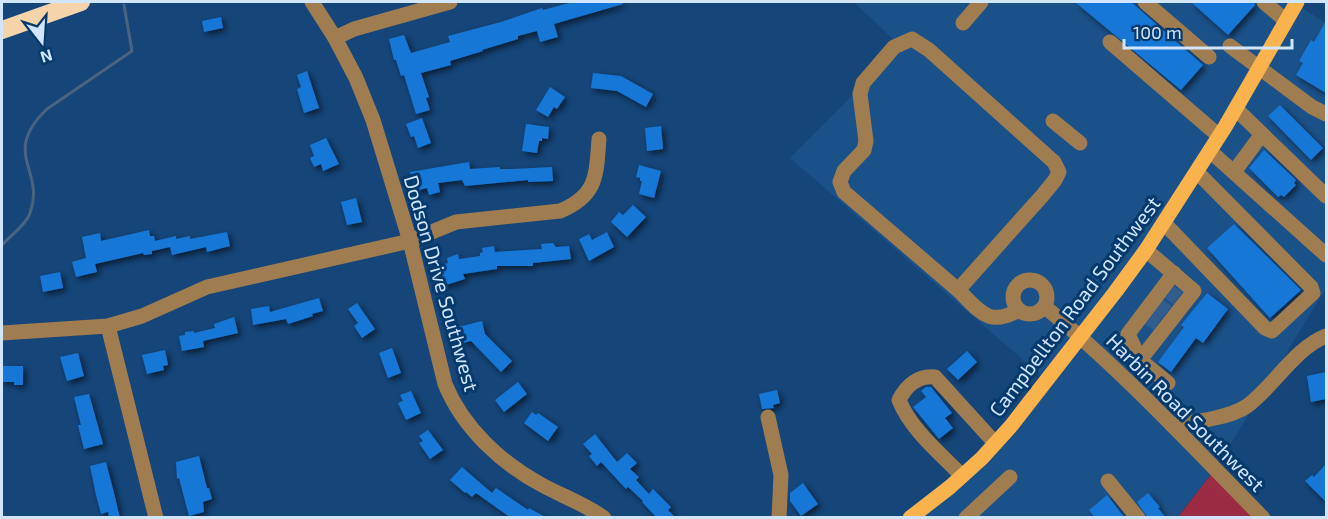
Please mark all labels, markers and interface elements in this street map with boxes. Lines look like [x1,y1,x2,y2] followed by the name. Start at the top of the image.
[12,12,72,72] north arrow
[1124,12,1292,50] scale bar
[1133,21,1182,43] text: 100 m
[38,46,55,68] text: N
[400,172,484,394] street label: Dodson Drive Southwest
[983,191,1165,421] street label: Campbellton Road Southwest
[1102,328,1270,496] street label: Harbin Road Southwest

